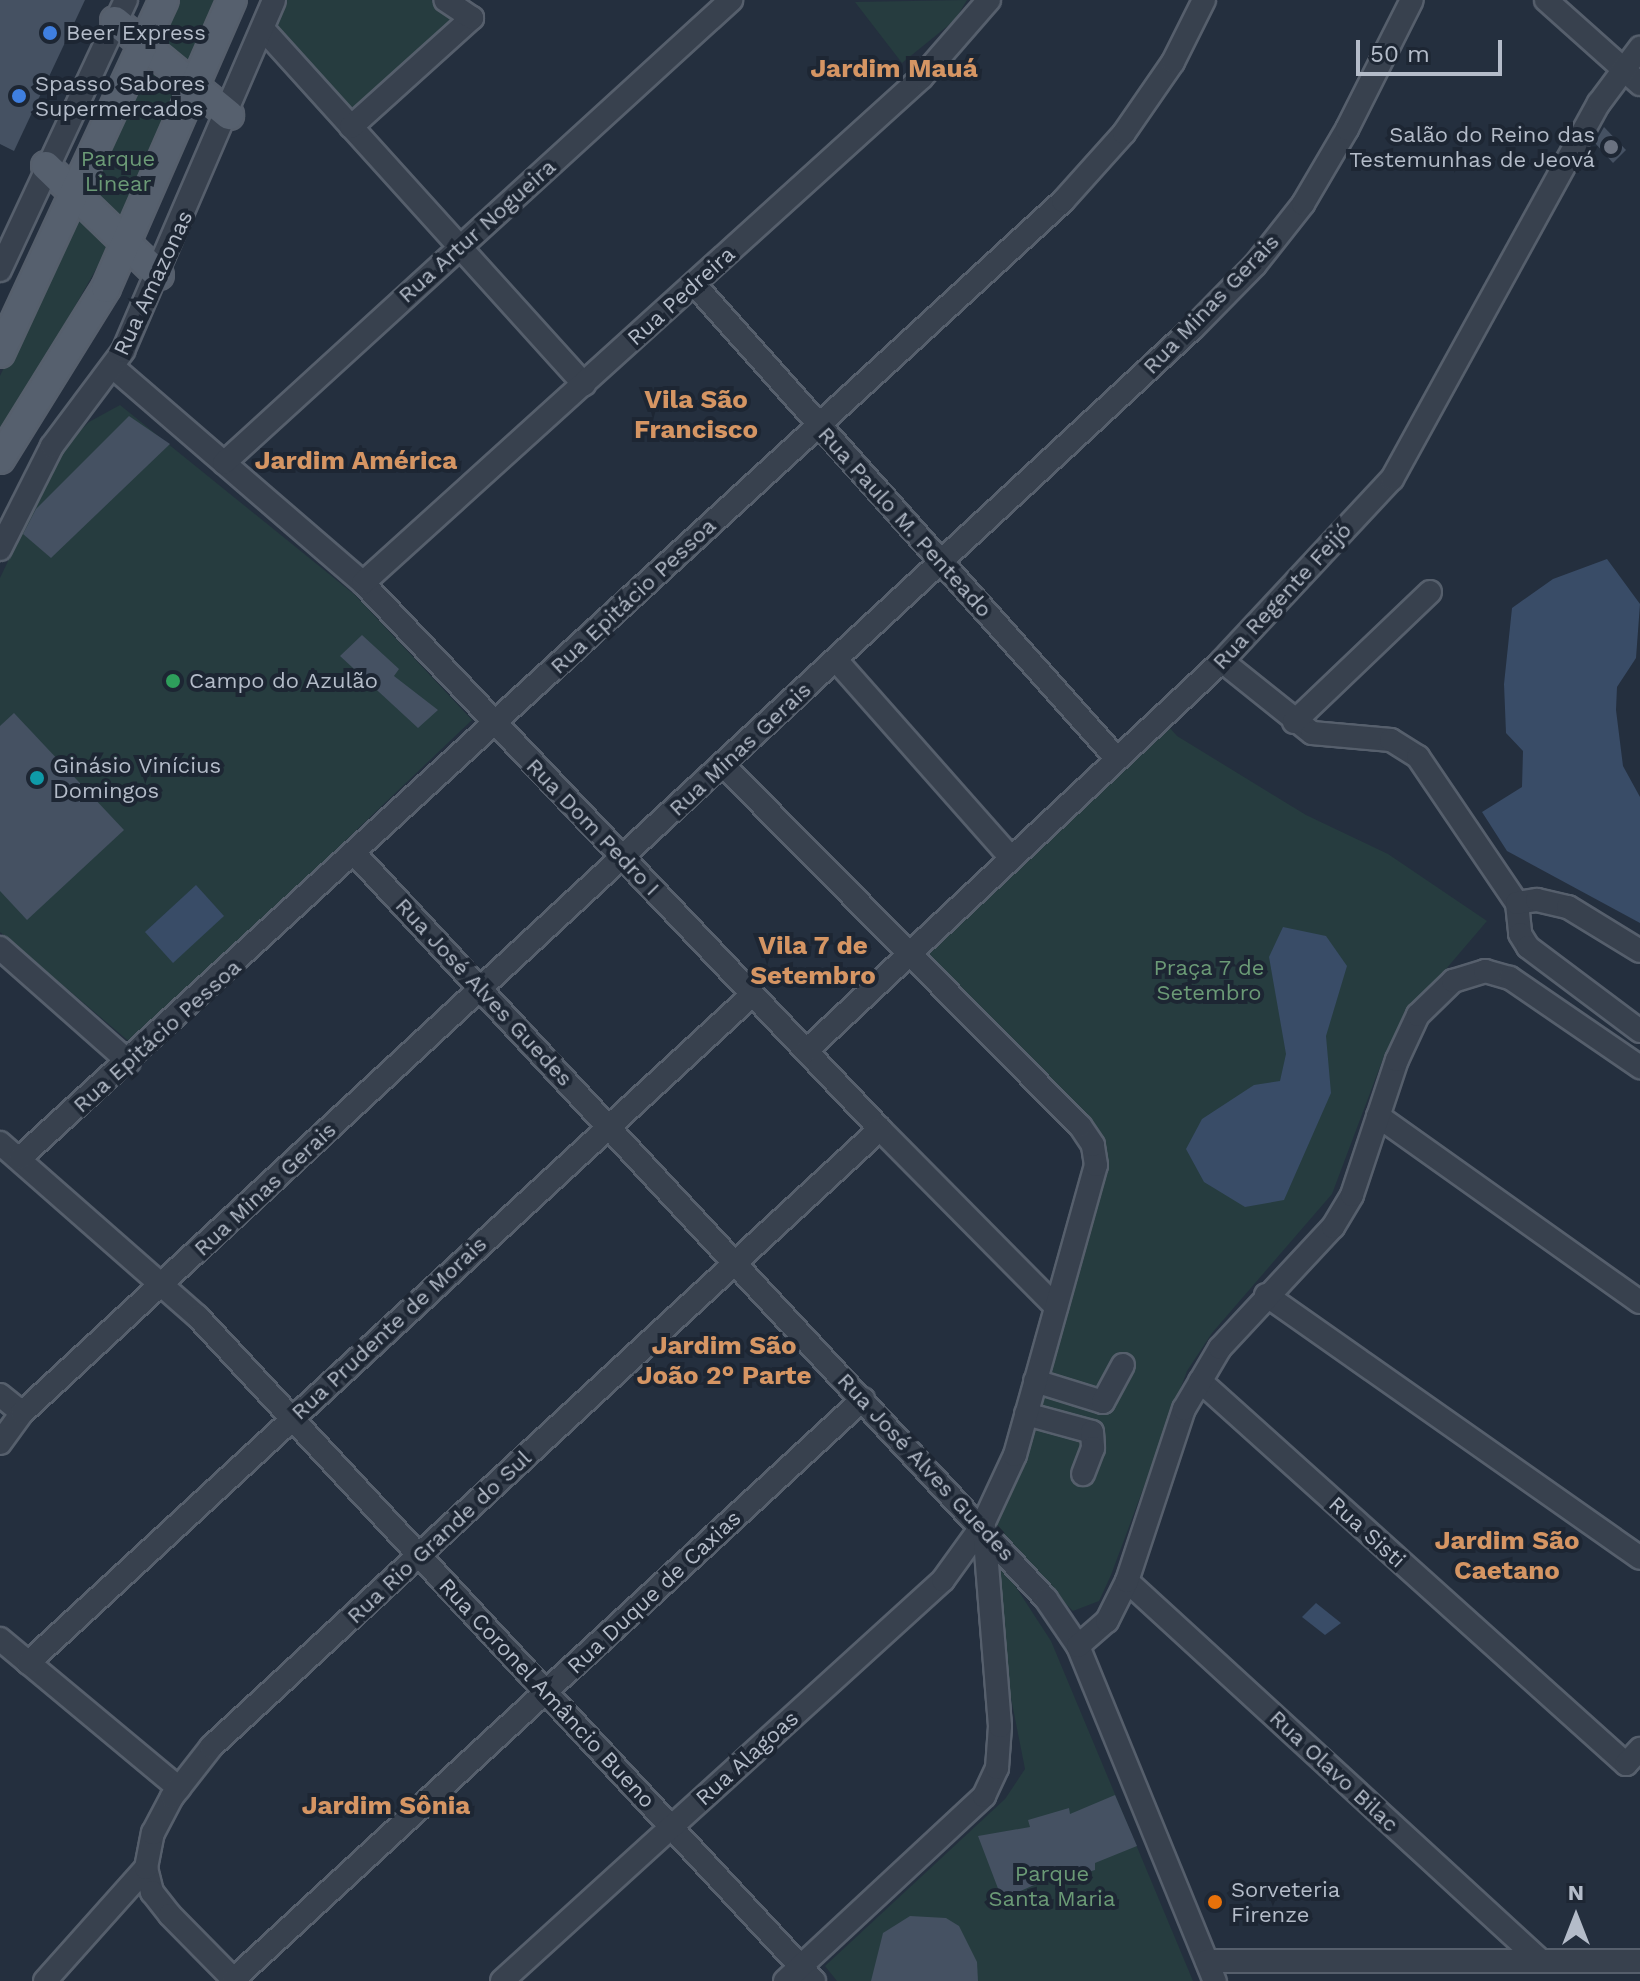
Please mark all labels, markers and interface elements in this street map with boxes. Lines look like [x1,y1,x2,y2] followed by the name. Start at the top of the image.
[66,20,206,46] place label: Beer Express
[41,24,59,42] marker: Beer Express
[1360,24,1506,74] scale bar
[1370,40,1430,68] text: 50 m
[810,53,978,85] district label: Jardim Mauá
[35,70,205,122] place label: Spasso Sabores Supermercados
[10,87,28,105] marker: Spasso Sabores Supermercados
[1349,121,1595,172] place label: Salão do Reino das Testemunhas de Jeová
[1602,138,1620,156] marker: Salão do Reino das Testemunhas de Jeová
[81,145,155,196] park label: Parque Linear
[392,153,562,309] street label: Rua Artur Nogueira
[108,206,198,360] street label: Rua Amazonas
[1137,228,1285,380] street label: Rua Minas Gerais
[622,241,740,351] street label: Rua Pedreira
[634,384,758,446] district label: Vila São Francisco
[812,421,998,623] street label: Rua Paulo M. Penteado
[254,445,458,477] district label: Jardim América
[545,512,721,680] street label: Rua Epitácio Pessoa
[1207,517,1357,675] street label: Rua Regente Feijó
[189,668,379,694] place label: Campo do Azulão
[164,672,182,690] marker: Campo do Azulão
[663,676,817,822] street label: Rua Minas Gerais
[53,752,222,804] place label: Ginásio Vinícius Domingos
[521,753,665,901] street label: Rua Dom Pedro I
[28,769,46,787] marker: Ginásio Vinícius Domingos
[389,892,579,1092] street label: Rua José Alves Guedes
[750,930,876,992] district label: Vila 7 de Setembro
[68,954,246,1118] street label: Rua Epitácio Pessoa
[1152,954,1266,1006] park label: Praça 7 de Setembro
[188,1116,342,1262] street label: Rua Minas Gerais
[286,1230,492,1426] street label: Rua Prudente de Morais
[637,1330,811,1392] district label: Jardim São João 2° Parte
[831,1367,1021,1567] street label: Rua José Alves Guedes
[341,1445,537,1629] street label: Rua Rio Grande do Sul
[1323,1491,1411,1573] street label: Rua Sisti
[562,1505,746,1679] street label: Rua Duque de Caxias
[1435,1525,1579,1586] district label: Jardim São Caetano
[433,1572,661,1814] street label: Rua Coronel Amâncio Bueno
[1264,1704,1404,1838] street label: Rua Olavo Bilac
[690,1705,804,1811] street label: Rua Alagoas
[302,1790,470,1822] district label: Jardim Sônia
[988,1860,1116,1912] park label: Parque Santa Maria
[1231,1876,1340,1928] place label: Sorveteria Firenze
[1536,1877,1616,1957] north arrow
[1568,1880,1584,1905] text: N
[1206,1893,1224,1911] marker: Sorveteria Firenze

